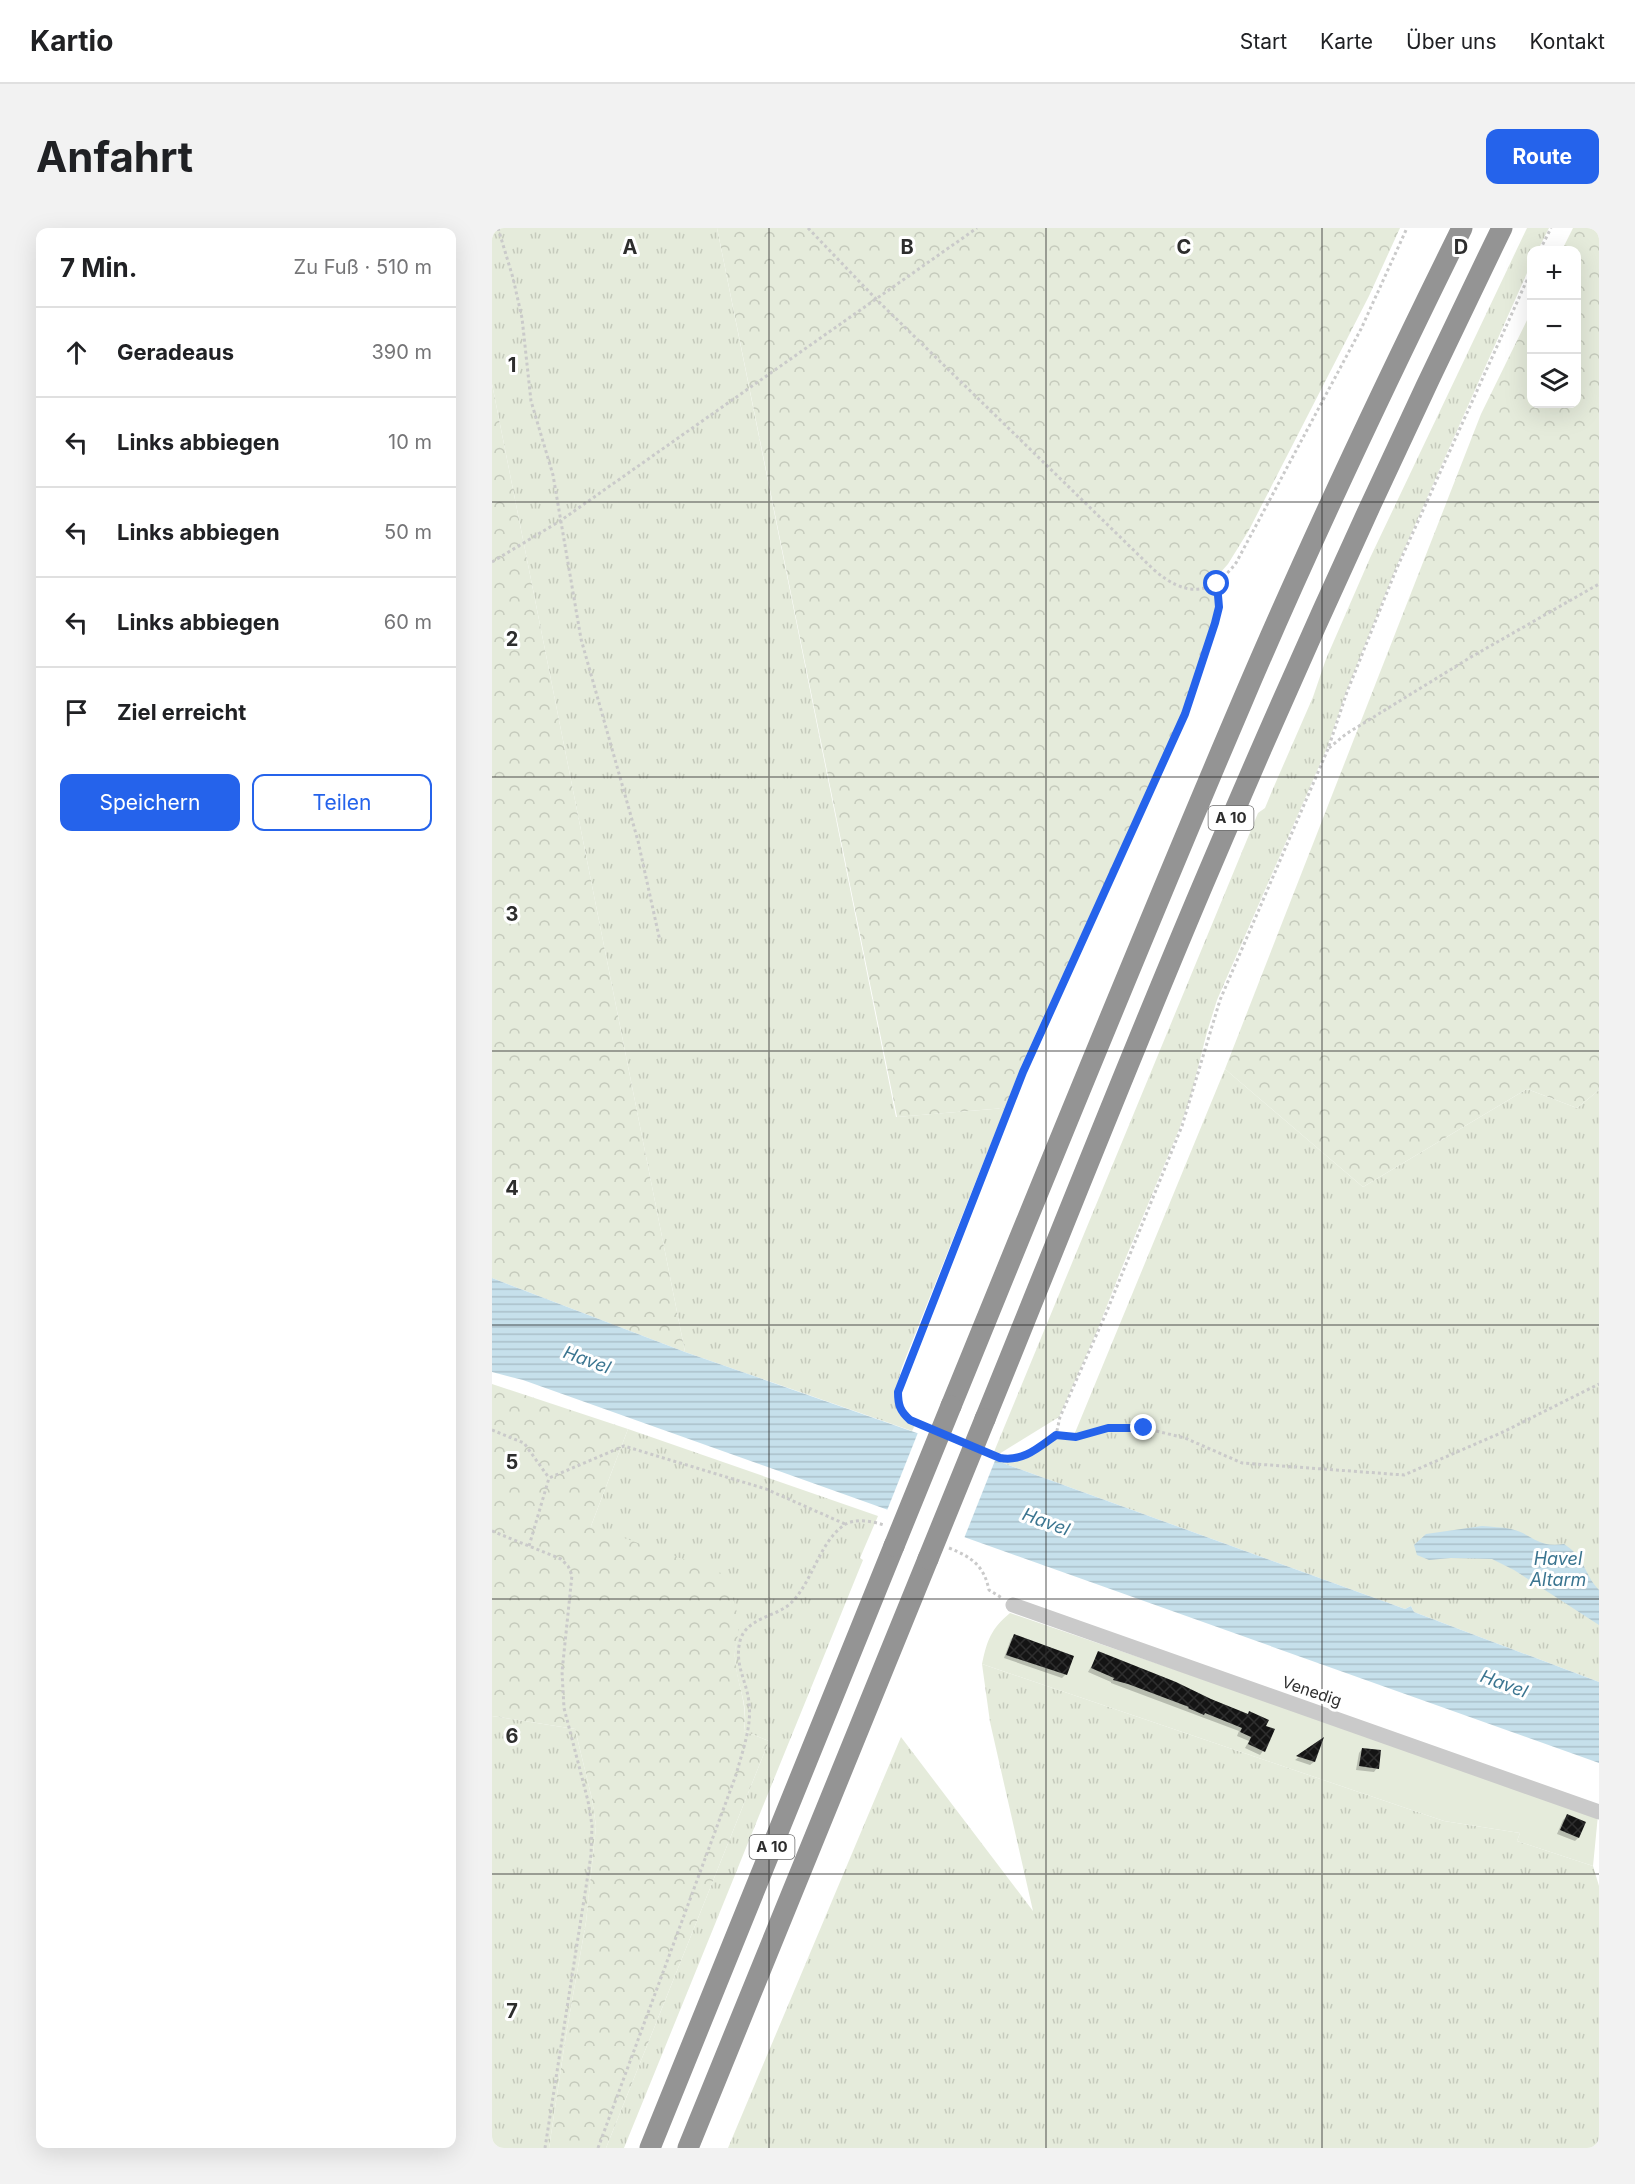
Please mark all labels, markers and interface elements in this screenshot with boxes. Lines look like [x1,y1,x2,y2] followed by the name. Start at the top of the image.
[30,24,113,58] text: Kartio
[1240,29,1287,54] text: Start
[1320,29,1373,54] text: Karte
[1406,29,1497,54] text: Über uns
[1530,29,1605,54] text: Kontakt
[1486,129,1599,184] button: Route
[36,131,193,182] text: Anfahrt
[623,235,638,259] text: A
[900,235,914,259] text: B
[1177,235,1191,259] text: C
[1454,235,1468,259] text: D
[1527,246,1581,408] map controls
[1527,246,1581,300] button: +
[60,252,137,283] text: 7 Min.
[294,255,432,279] text: Zu Fuß · 510 m
[1527,300,1581,354] button: −
[60,336,93,369] icon: ahead
[117,339,234,365] text: Geradeaus
[371,340,432,364] text: 390 m
[508,353,516,377] text: 1
[1527,354,1581,408] button: layers
[60,426,93,459] icon: left
[117,429,280,455] text: Links abbiegen
[388,430,432,454] text: 10 m
[60,516,93,549] icon: left
[117,519,280,545] text: Links abbiegen
[384,520,432,544] text: 50 m
[1203,570,1229,596] route start
[60,606,93,639] icon: left
[117,609,280,635] text: Links abbiegen
[384,610,432,634] text: 60 m
[506,627,518,651] text: 2
[60,696,93,729] icon: arrive
[117,699,246,725] text: Ziel erreicht
[60,774,240,831] button: Speichern
[252,774,432,831] button: Teilen
[1208,806,1254,830] road number: A 10
[506,902,518,926] text: 3
[505,1176,519,1200] text: 4
[561,1341,614,1378] water label: Havel
[1130,1414,1156,1440] route end
[506,1450,518,1474] text: 5
[1020,1503,1073,1540] water label: Havel
[1529,1548,1587,1590] water label: Havel Altarm
[1478,1665,1531,1702] water label: Havel
[1280,1671,1344,1711] street label: Venedig
[506,1724,519,1748] text: 6
[750,1835,794,1859] road number: A 10
[506,1999,518,2023] text: 7

